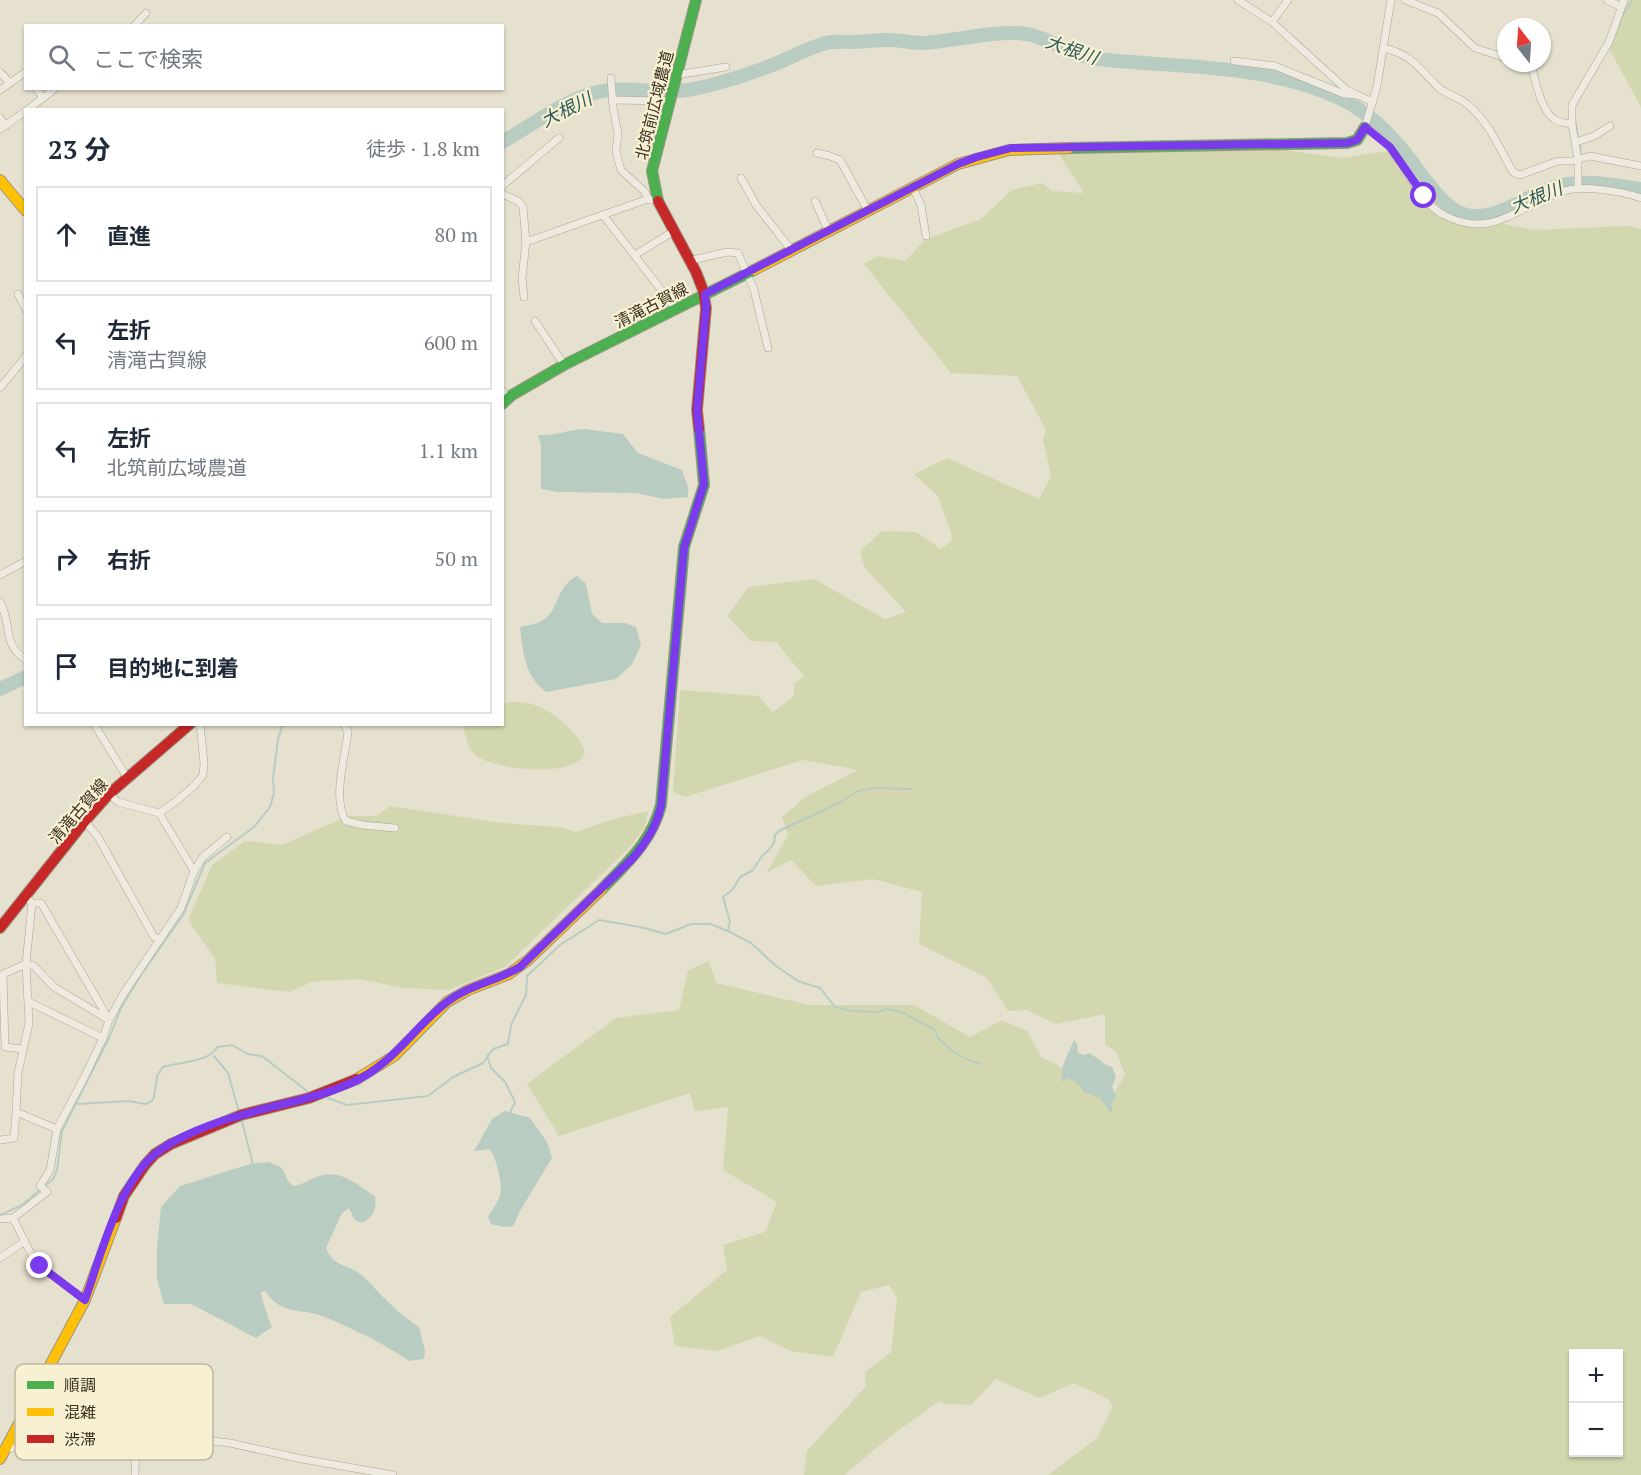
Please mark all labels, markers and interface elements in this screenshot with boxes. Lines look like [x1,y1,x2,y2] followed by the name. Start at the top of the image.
[1497,18,1551,72] north arrow
[24,24,504,90] search box
[1043,29,1103,70] water label: 大根川
[45,41,78,74] icon: search
[93,44,203,73] text: ここで検索
[630,48,678,162] street label: 北筑前広域農道
[536,85,597,132] water label: 大根川
[48,132,110,166] text: 23 分
[366,135,480,162] text: 徒歩 · 1.8 km
[1506,175,1567,218] water label: 大根川
[1410,182,1436,208] route start
[50,218,83,251] icon: ahead
[107,221,151,250] text: 直進
[435,221,478,248] text: 80 m
[610,277,692,333] street label: 清滝古賀線
[107,315,151,344] text: 左折
[50,326,83,359] icon: left
[424,329,478,356] text: 600 m
[107,346,207,373] text: 清滝古賀線
[107,423,151,452] text: 左折
[50,434,83,467] icon: left
[419,437,478,464] text: 1.1 km
[107,454,247,481] text: 北筑前広域農道
[50,542,83,575] icon: right
[107,545,151,574] text: 右折
[435,545,478,572] text: 50 m
[50,650,83,683] icon: arrive
[107,653,239,682] text: 目的地に到着
[43,774,113,848] street label: 清滝古賀線
[26,1252,52,1278] route end
[1569,1349,1623,1457] map controls
[1569,1349,1623,1403] button: +
[15,1364,213,1460] legend
[64,1374,96,1396] text: 順調
[64,1401,96,1423] text: 混雑
[1569,1403,1623,1457] button: −
[64,1428,96,1450] text: 渋滞

